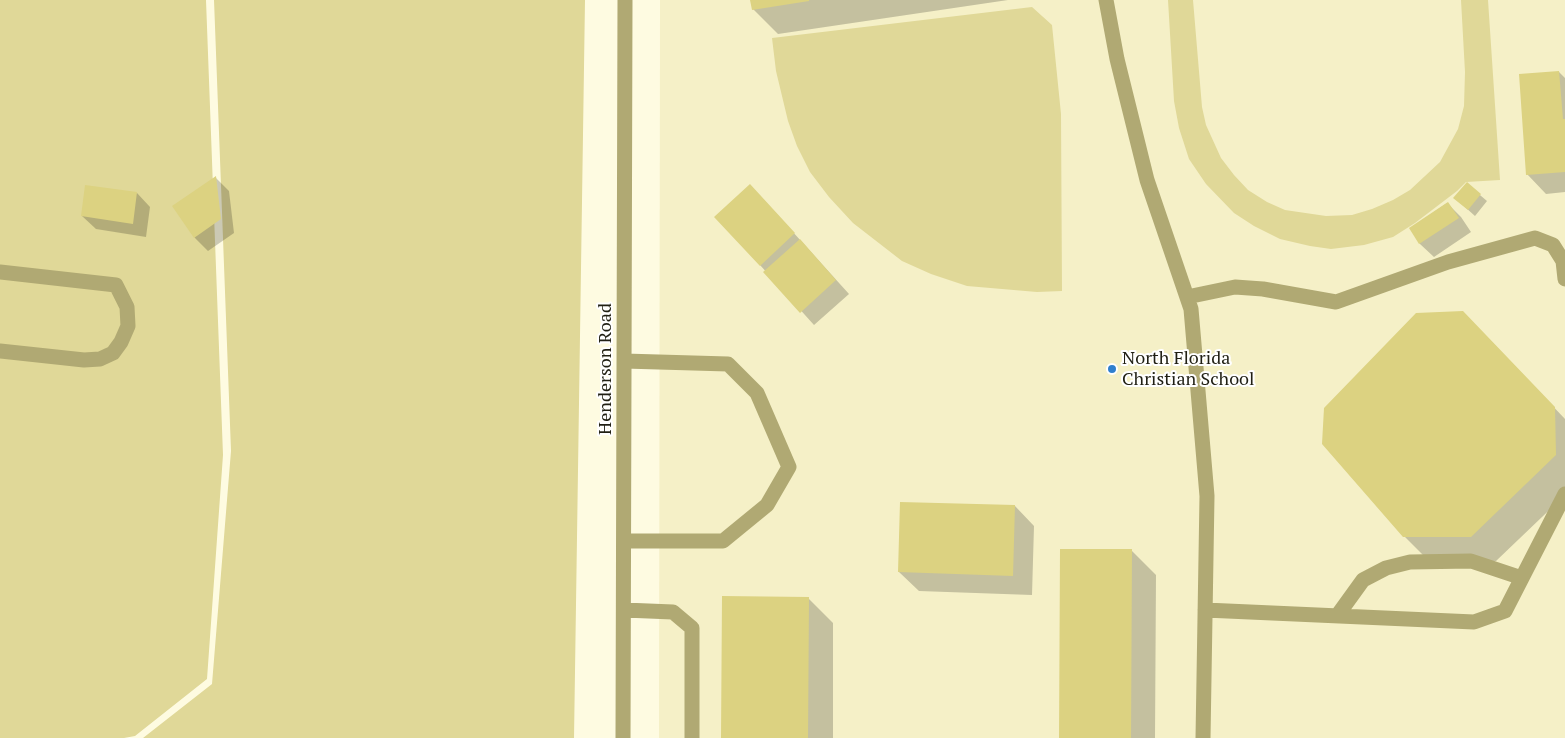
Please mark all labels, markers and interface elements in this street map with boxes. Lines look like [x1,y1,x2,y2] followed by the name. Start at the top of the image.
[595,303,617,435] street label: Henderson Road
[1122,348,1254,390] place label: North Florida Christian School
[1106,363,1118,375] marker: North Florida Christian School

